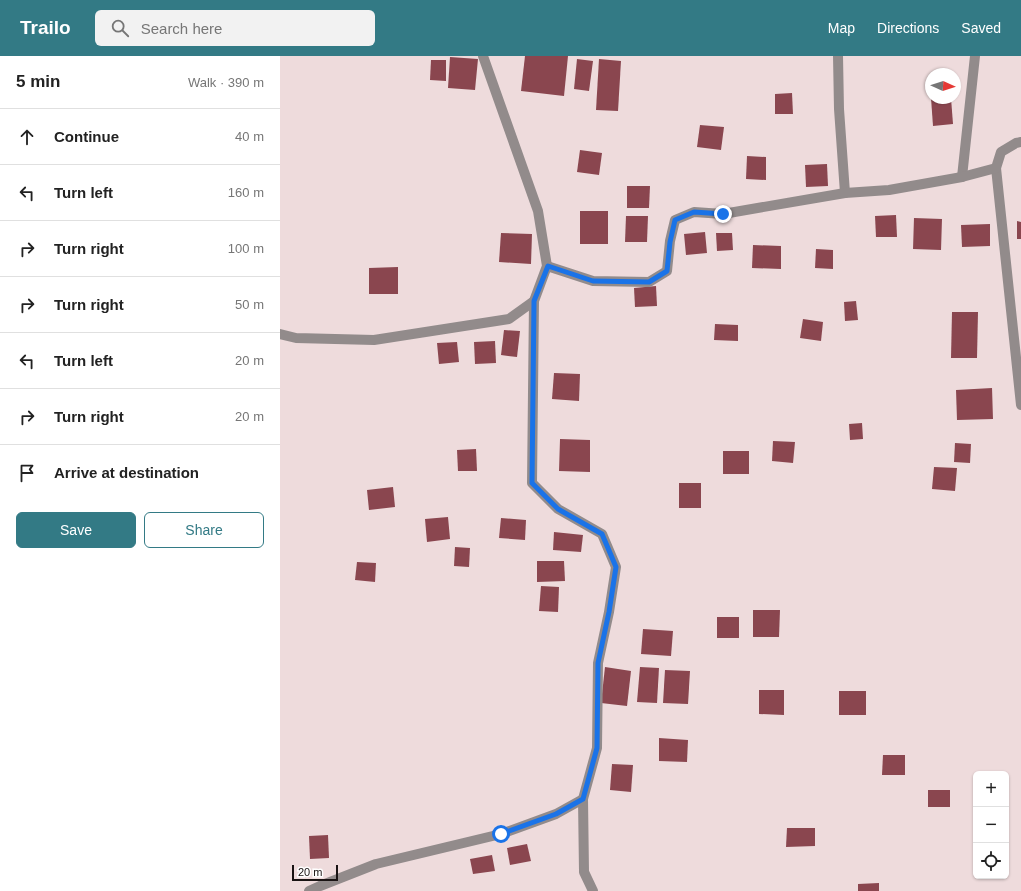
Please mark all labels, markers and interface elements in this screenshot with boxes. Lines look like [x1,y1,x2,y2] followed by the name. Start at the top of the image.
[95,10,375,46] search box
[20,17,71,38] text: Trailo
[109,17,131,39] icon: search
[141,20,222,37] text: Search here
[828,20,855,36] text: Map
[877,20,939,36] text: Directions
[961,20,1001,36] text: Saved
[925,68,961,104] north arrow
[16,72,60,91] text: 5 min
[188,75,264,90] text: Walk · 390 m
[16,126,38,148] icon: ahead
[54,128,119,145] text: Continue
[235,129,264,144] text: 40 m
[16,182,38,204] icon: left
[54,184,113,201] text: Turn left
[228,185,264,200] text: 160 m
[714,205,732,223] route end
[16,238,38,260] icon: right
[54,240,124,257] text: Turn right
[228,241,264,256] text: 100 m
[16,294,38,316] icon: right
[54,296,124,313] text: Turn right
[235,297,264,312] text: 50 m
[16,350,38,372] icon: left
[54,352,113,369] text: Turn left
[235,353,264,368] text: 20 m
[16,406,38,428] icon: right
[54,408,124,425] text: Turn right
[235,409,264,424] text: 20 m
[16,462,38,484] icon: arrive
[54,464,199,481] text: Arrive at destination
[16,512,136,548] button: Save
[144,512,264,548] button: Share
[973,771,1009,879] map controls
[973,771,1009,807] button: +
[973,807,1009,843] button: −
[492,825,510,843] route start
[973,843,1009,879] button: locate
[292,863,338,882] scale bar
[298,866,322,878] text: 20 m

